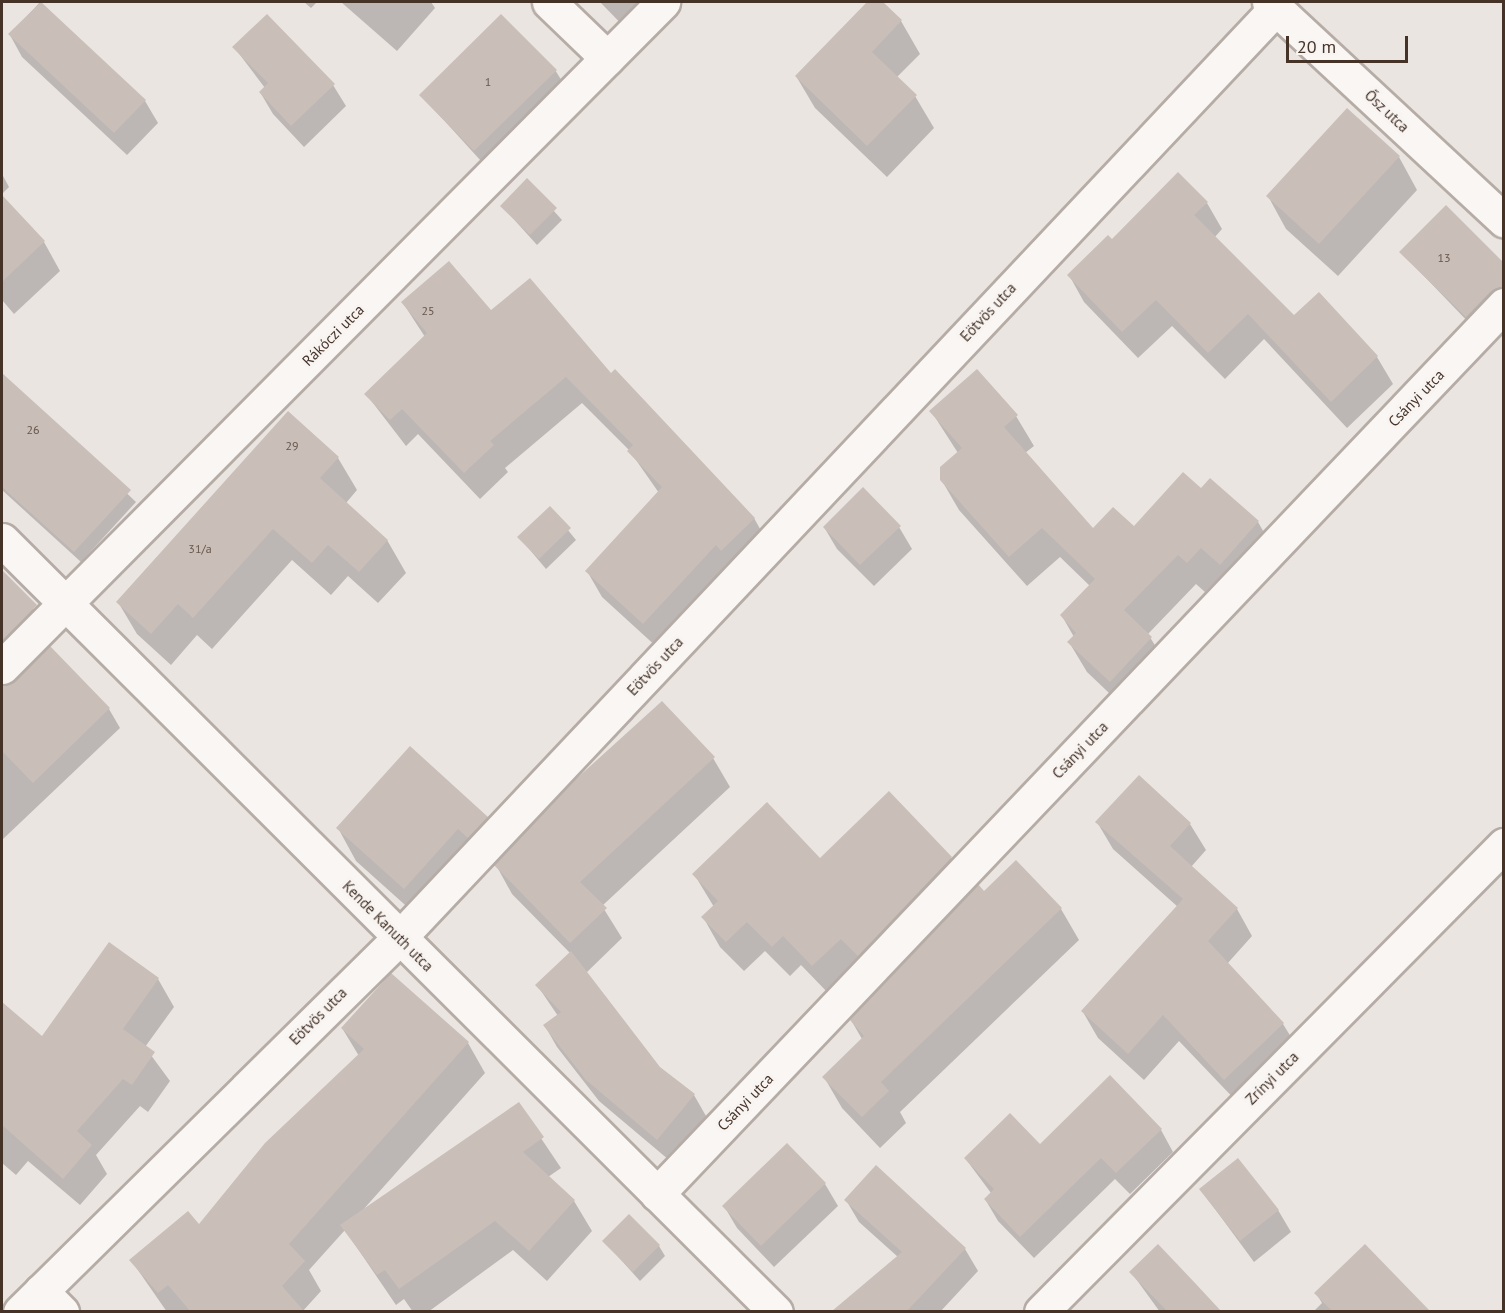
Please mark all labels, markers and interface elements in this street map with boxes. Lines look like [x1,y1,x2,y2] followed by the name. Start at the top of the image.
[1289,24,1410,62] scale bar
[1297,35,1336,58] text: 20 m
[485,75,491,89] house number: 1
[1361,86,1413,136] street label: Ősz utca
[1437,251,1451,265] house number: 13
[956,279,1020,345] street label: Eötvös utca
[298,300,368,370] street label: Rákóczi utca
[421,304,435,318] house number: 25
[1384,366,1448,430] street label: Csányi utca
[26,423,40,437] house number: 26
[285,439,299,453] house number: 29
[188,542,212,556] house number: 31/a
[623,633,687,699] street label: Eötvös utca
[1048,718,1112,782] street label: Csányi utca
[339,877,437,975] street label: Kende Kanuth utca
[286,984,350,1048] street label: Eötvös utca
[1242,1048,1302,1108] street label: Zrínyi utca
[713,1070,777,1134] street label: Csányi utca

